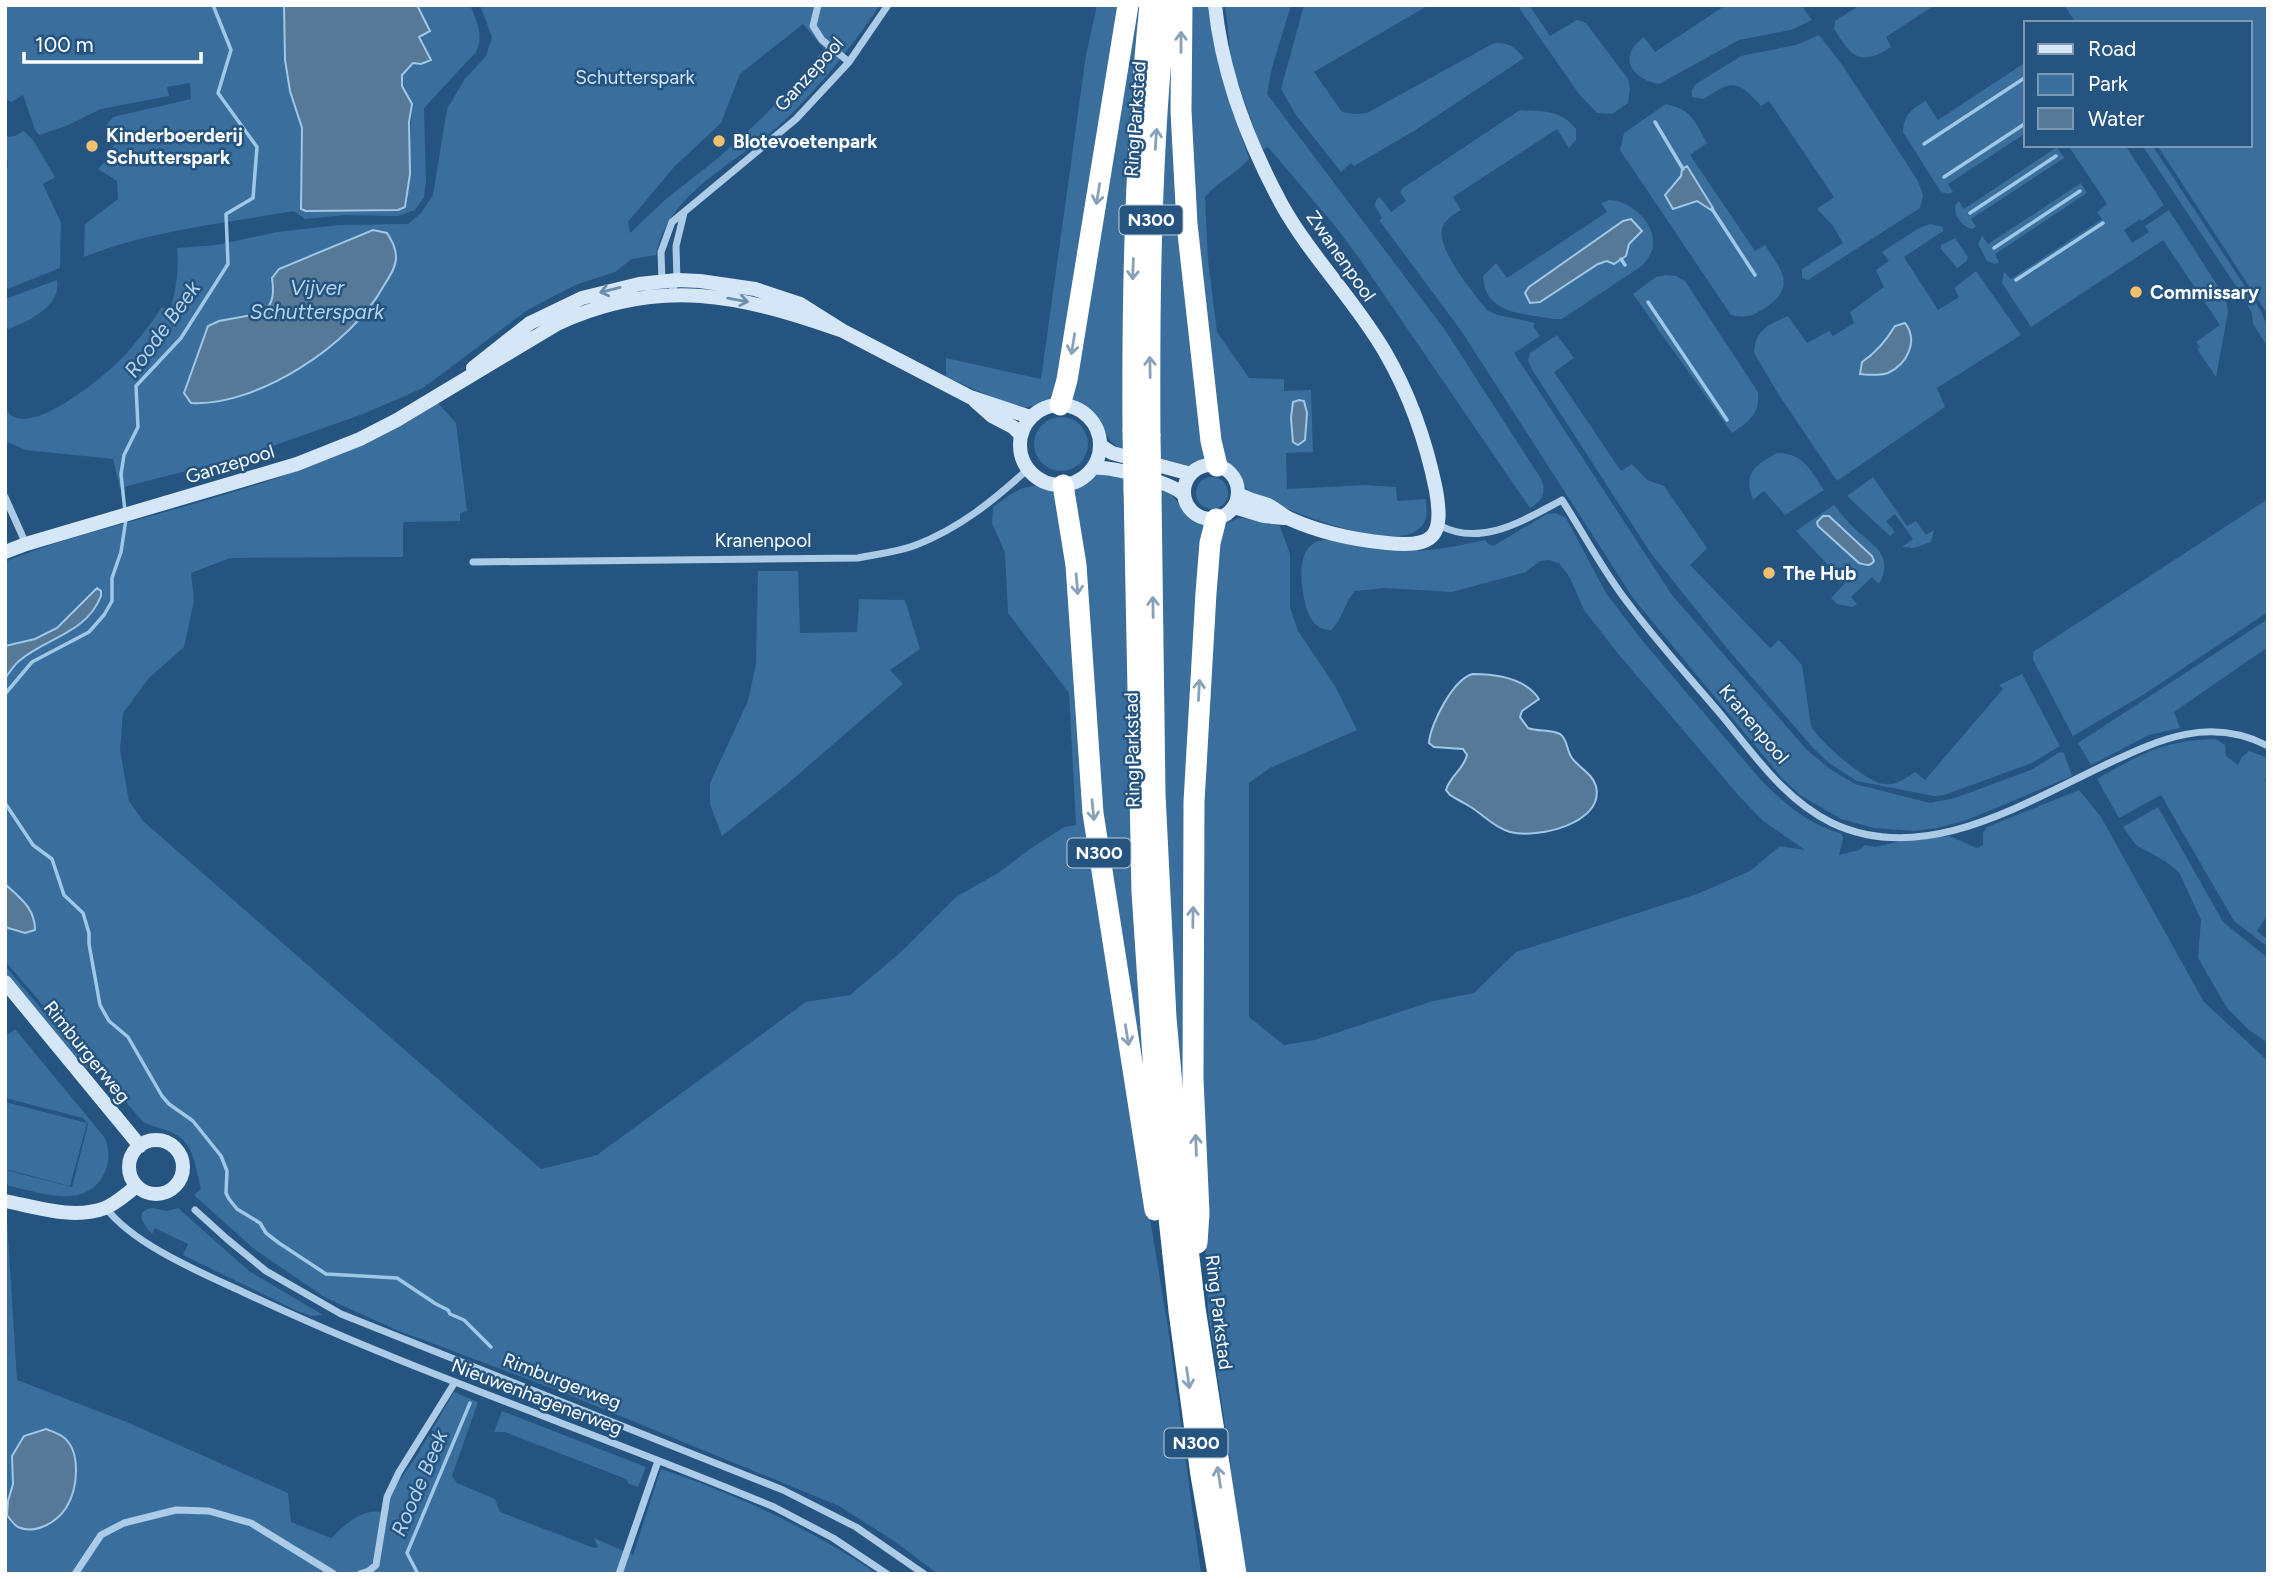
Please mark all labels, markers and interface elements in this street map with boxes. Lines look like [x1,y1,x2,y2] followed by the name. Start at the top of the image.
[24,21,201,65] scale bar
[2024,21,2252,147] legend
[1174,30,1188,53] one-way arrow
[35,32,94,57] text: 100 m
[770,32,848,116] street label: Ganzepool
[2088,36,2136,61] text: Road
[1119,60,1151,178] street label: Ring Parkstad
[575,66,696,89] park label: Schutterspark
[2088,71,2129,96] text: Park
[2088,106,2144,131] text: Water
[106,124,243,169] place label: Kinderboerderij Schutterspark
[1150,129,1163,151] one-way arrow
[733,130,878,153] place label: Blotevoetenpark
[711,133,727,149] marker: Blotevoetenpark
[84,138,100,154] marker: Kinderboerderij Schutterspark
[1091,182,1104,204] one-way arrow
[1120,205,1182,234] road number: N300
[1301,206,1381,306] street label: Zwanenpool
[1127,257,1140,280] one-way arrow
[119,275,206,382] water label: Roode Beek
[250,275,385,324] water label: Vijver Schutterspark
[2150,281,2259,304] place label: Commissary
[599,284,621,297] one-way arrow
[2128,284,2144,300] marker: Commissary
[726,293,749,307] one-way arrow
[1066,332,1079,355] one-way arrow
[1143,355,1156,378] one-way arrow
[183,440,277,488] street label: Ganzepool
[715,529,811,552] street label: Kranenpool
[1783,562,1856,585] place label: The Hub
[1761,565,1777,581] marker: The Hub
[1071,572,1084,594] one-way arrow
[1146,596,1159,619] one-way arrow
[1193,678,1206,701] one-way arrow
[1714,680,1794,768] street label: Kranenpool
[1119,692,1145,808] street label: Ring Parkstad
[1087,799,1100,821] one-way arrow
[1068,838,1130,868] road number: N300
[1186,906,1200,929] one-way arrow
[39,996,135,1108] street label: Rimburgerweg
[1121,1024,1134,1046] one-way arrow
[1190,1133,1203,1156] one-way arrow
[1201,1253,1237,1371] street label: Ring Parkstad
[500,1348,624,1414] street label: Rimburgerweg
[448,1354,626,1440] street label: Nieuwenhagenerweg
[1181,1367,1194,1389] one-way arrow
[386,1426,453,1540] water label: Roode Beek
[1164,1428,1228,1458] road number: N300
[1213,1466,1226,1489] one-way arrow

